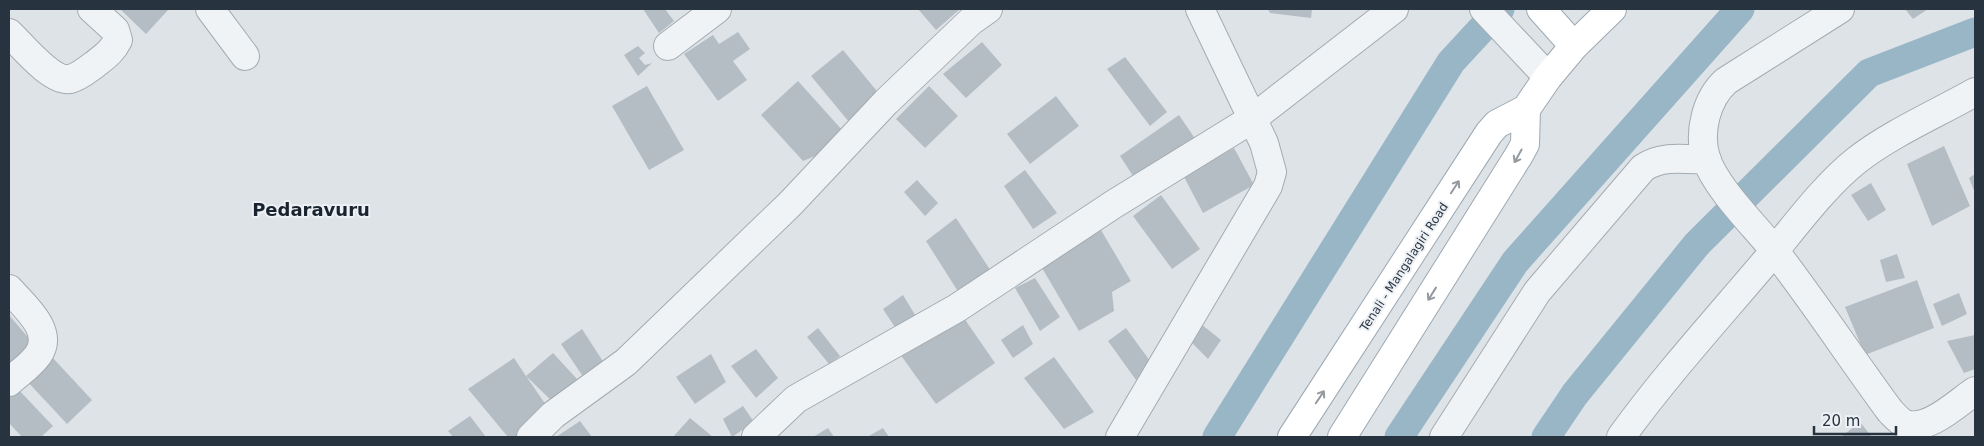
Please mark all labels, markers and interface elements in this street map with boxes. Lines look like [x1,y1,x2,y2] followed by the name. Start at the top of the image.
[1513,148,1522,163] one-way arrow
[1450,180,1460,194] one-way arrow
[252,199,370,220] district label: Pedaravuru
[1357,200,1451,335] street label: Tenali - Mangalagiri Road
[1427,286,1437,300] one-way arrow
[1315,390,1325,404] one-way arrow
[1814,404,1896,436] scale bar
[1822,412,1860,430] text: 20 m

